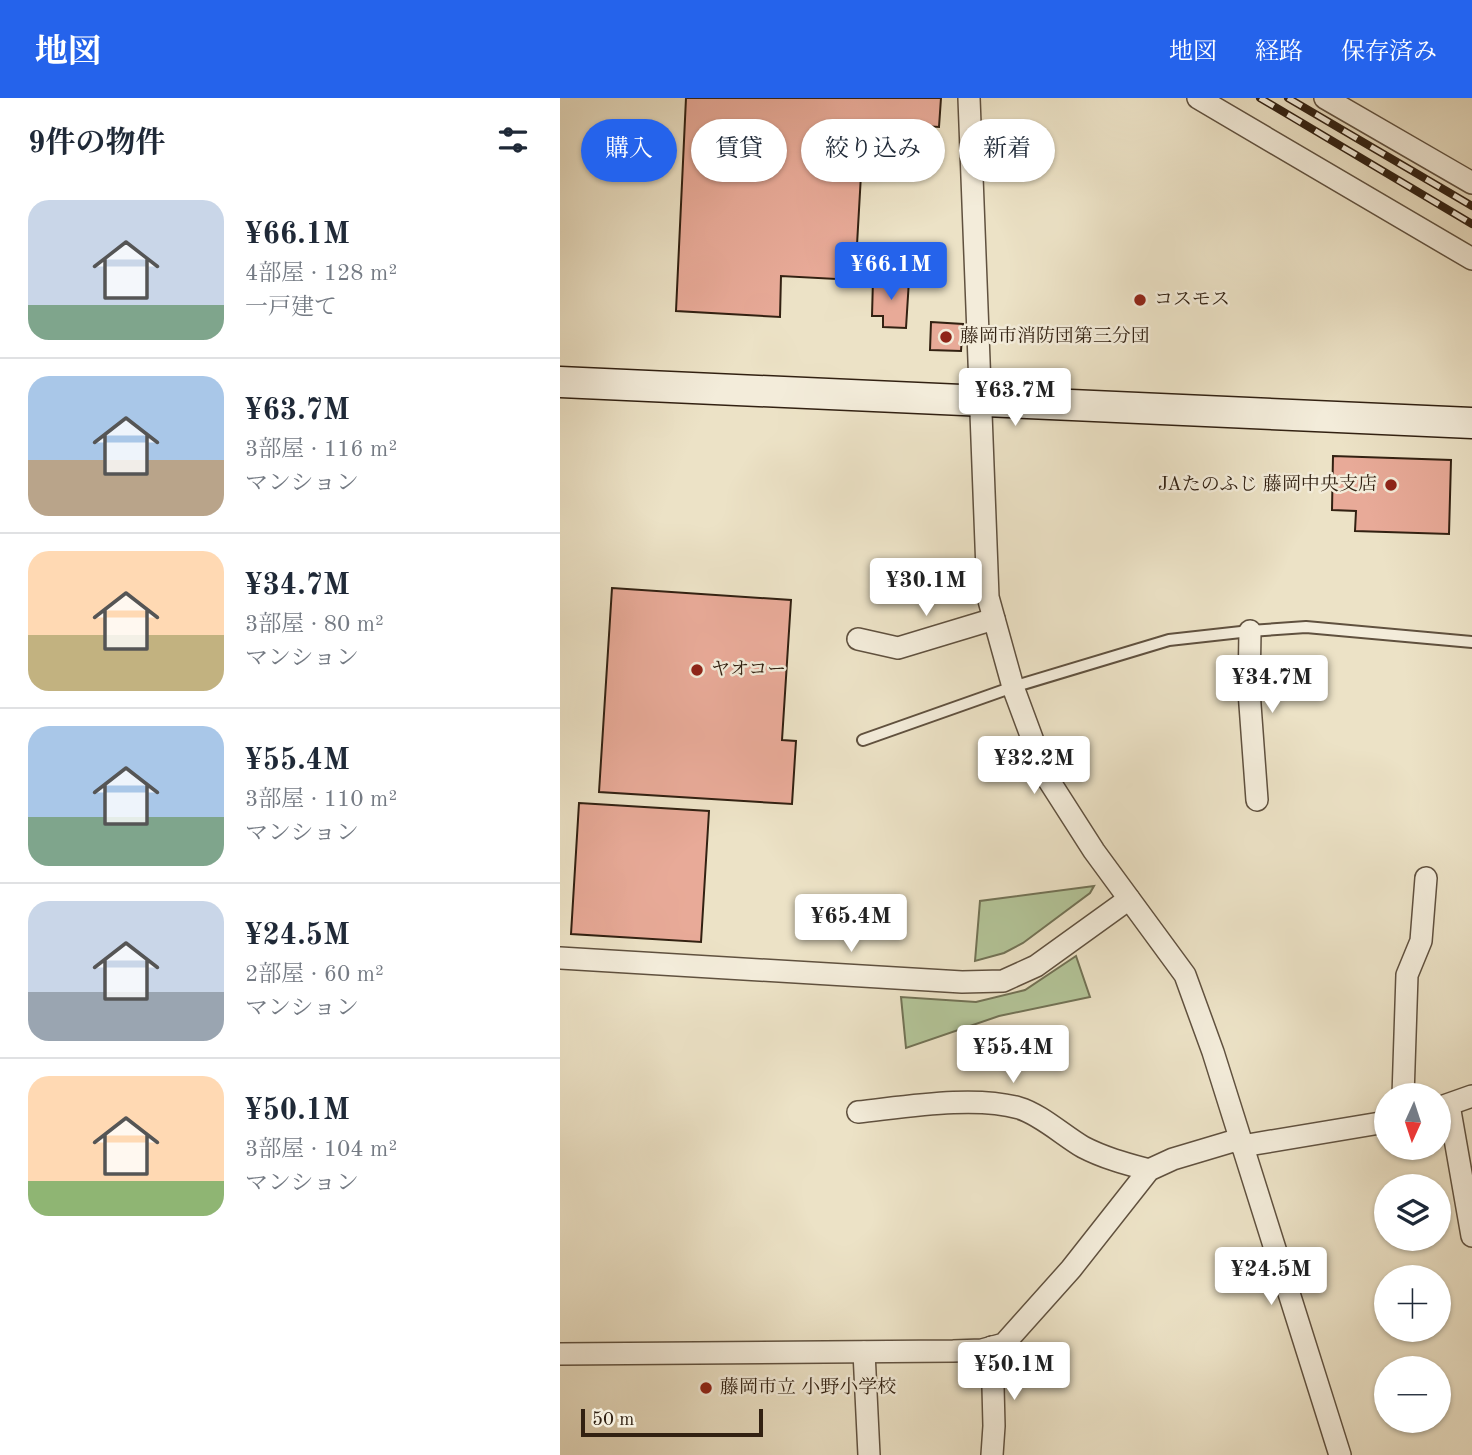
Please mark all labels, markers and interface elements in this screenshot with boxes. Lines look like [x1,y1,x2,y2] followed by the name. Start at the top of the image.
[35,37,101,70] text: 地図
[1169,41,1217,65] text: 地図
[1255,41,1303,65] text: 経路
[1341,41,1437,65] text: 保存済み
[581,119,677,182] chip: 購入
[691,119,787,182] chip: 賃貸
[801,119,945,182] chip: 絞り込み
[959,119,1055,182] chip: 新着
[494,121,532,159] icon: filters
[28,129,165,159] text: 9件の物件
[245,220,350,250] text: ¥66.1M
[84,228,168,312] icon: home
[834,242,948,302] pin: ¥66.1M
[851,253,931,276] text: ¥66.1M
[245,262,397,285] text: 4部屋 · 128 m²
[1154,291,1230,310] place label: コスモス
[1132,292,1148,308] marker: コスモス
[245,296,337,319] text: 一戸建て
[960,326,1150,347] place label: 藤岡市消防団第三分団
[938,329,954,345] marker: 藤岡市消防団第三分団
[958,368,1072,428] pin: ¥63.7M
[975,379,1055,402] text: ¥63.7M
[245,396,350,426] text: ¥63.7M
[84,404,168,488] icon: home
[245,438,397,461] text: 3部屋 · 116 m²
[245,472,359,495] text: マンション
[1158,474,1377,495] place label: JAたのふじ 藤岡中央支店
[1383,477,1399,493] marker: JAたのふじ 藤岡中央支店
[869,559,983,618] pin: ¥30.1M
[886,569,966,592] text: ¥30.1M
[245,571,350,601] text: ¥34.7M
[84,579,168,663] icon: home
[245,613,384,636] text: 3部屋 · 80 m²
[245,647,359,670] text: マンション
[1215,656,1329,715] pin: ¥34.7M
[711,660,786,680] place label: ヤオコー
[689,662,705,678] marker: ヤオコー
[1232,666,1312,689] text: ¥34.7M
[977,736,1091,796] pin: ¥32.2M
[245,746,350,776] text: ¥55.4M
[994,747,1074,770] text: ¥32.2M
[84,754,168,838] icon: home
[245,788,397,811] text: 3部屋 · 110 m²
[245,822,359,845] text: マンション
[794,894,908,954] pin: ¥65.4M
[811,905,891,928] text: ¥65.4M
[245,921,350,951] text: ¥24.5M
[84,929,168,1013] icon: home
[245,963,384,986] text: 2部屋 · 60 m²
[245,997,359,1020] text: マンション
[956,1026,1070,1085] pin: ¥55.4M
[973,1036,1053,1059] text: ¥55.4M
[1374,1083,1451,1160] north arrow
[1374,1083,1451,1433] map controls
[245,1096,350,1126] text: ¥50.1M
[84,1104,168,1188] icon: home
[245,1138,397,1161] text: 3部屋 · 104 m²
[245,1172,359,1195] text: マンション
[1374,1174,1451,1251] button: layers
[1214,1248,1328,1307] pin: ¥24.5M
[1231,1258,1311,1281] text: ¥24.5M
[1374,1265,1451,1342] button: +
[957,1342,1071,1402] pin: ¥50.1M
[974,1353,1054,1376] text: ¥50.1M
[1374,1356,1451,1433] button: −
[720,1377,896,1398] place label: 藤岡市立 小野小学校
[698,1380,714,1396] marker: 藤岡市立 小野小学校
[581,1406,763,1438] scale bar
[592,1411,634,1430] text: 50 m

